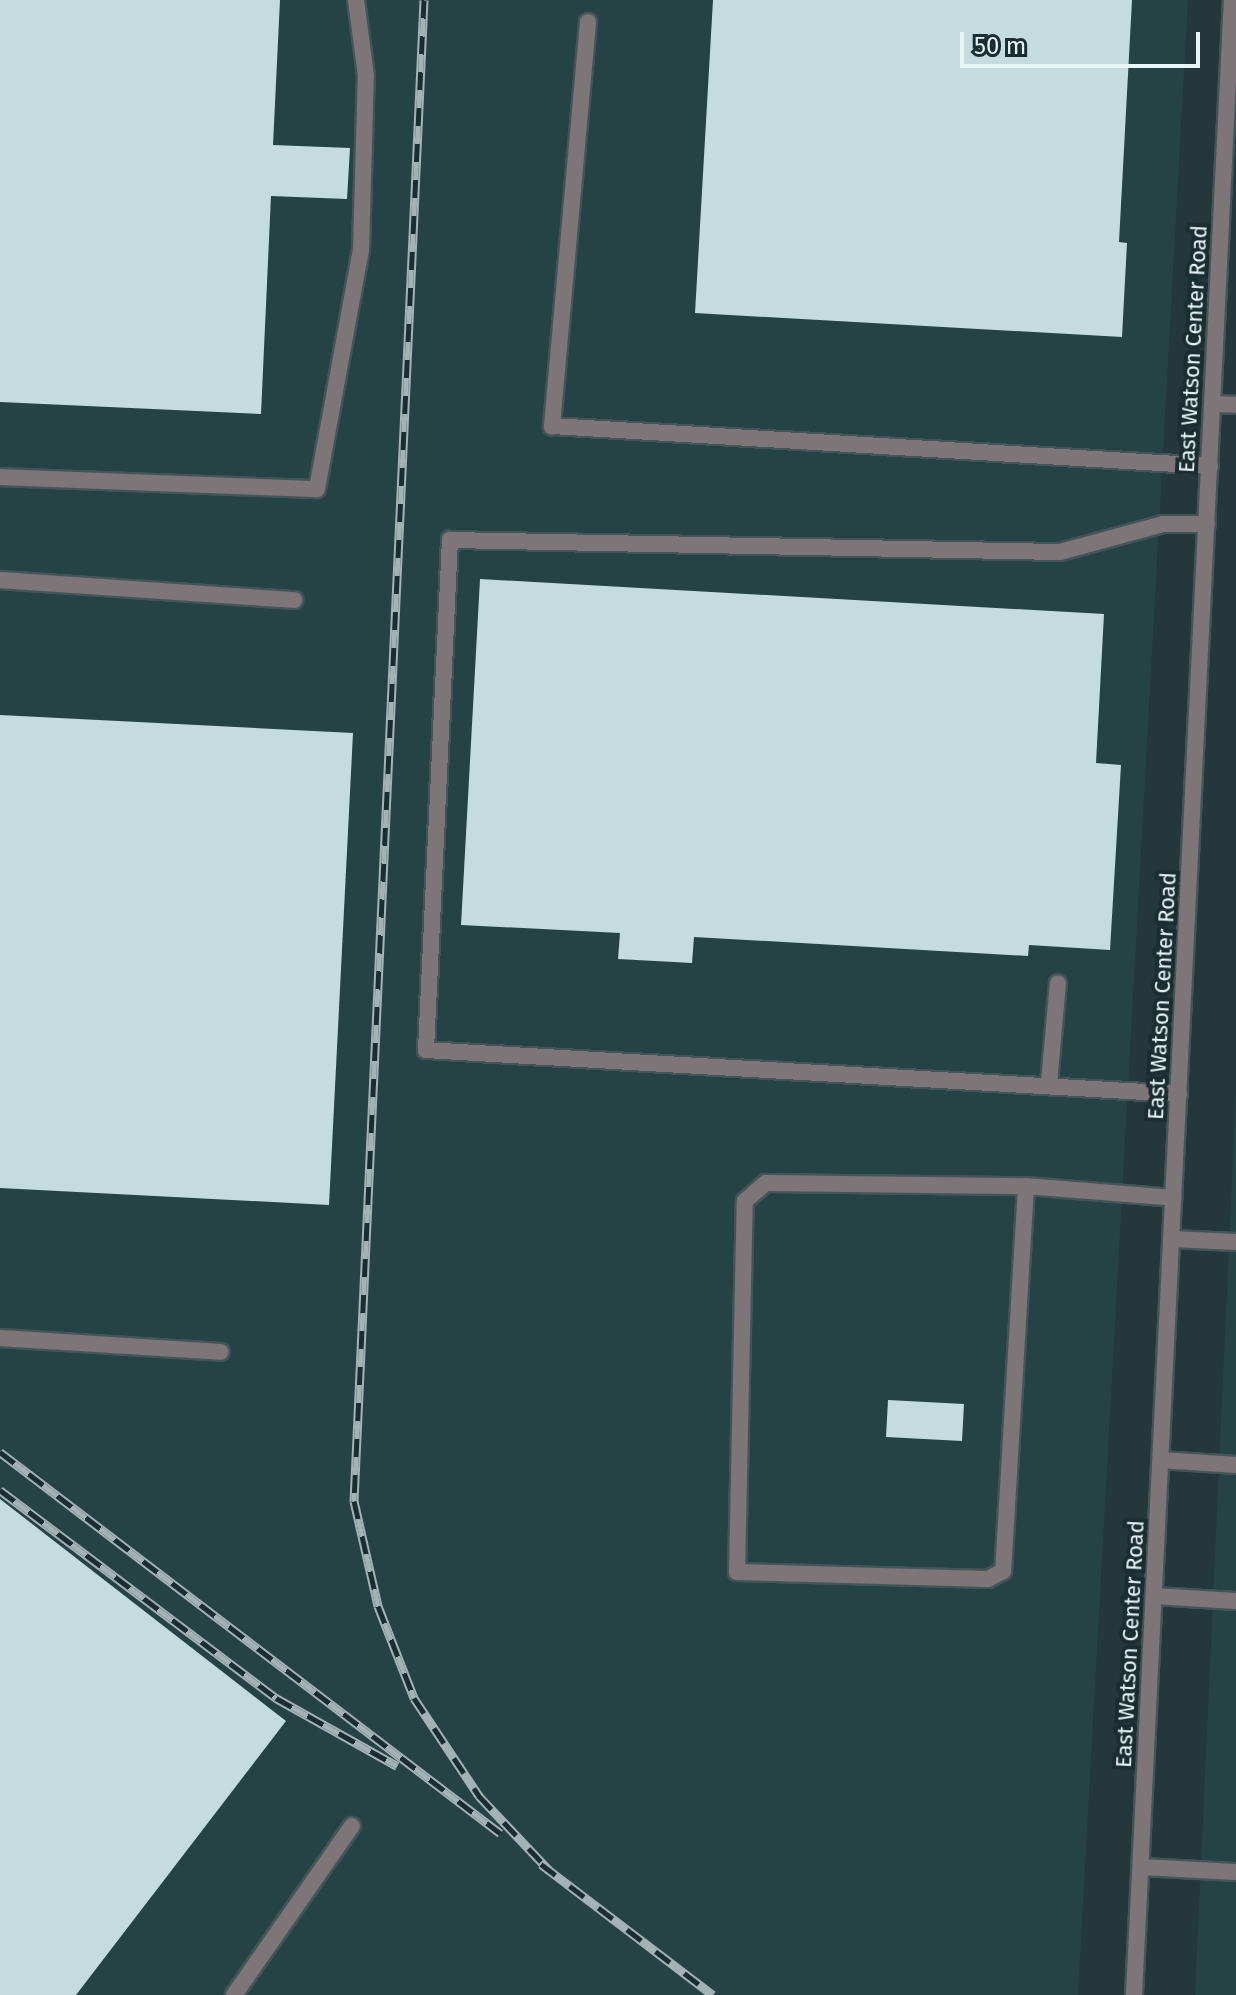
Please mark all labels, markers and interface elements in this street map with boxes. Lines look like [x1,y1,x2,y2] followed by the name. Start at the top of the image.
[964,16,1204,66] scale bar
[974,32,1026,60] text: 50 m
[1173,224,1213,474] street label: East Watson Center Road
[1142,871,1182,1121] street label: East Watson Center Road
[1110,1519,1150,1769] street label: East Watson Center Road

